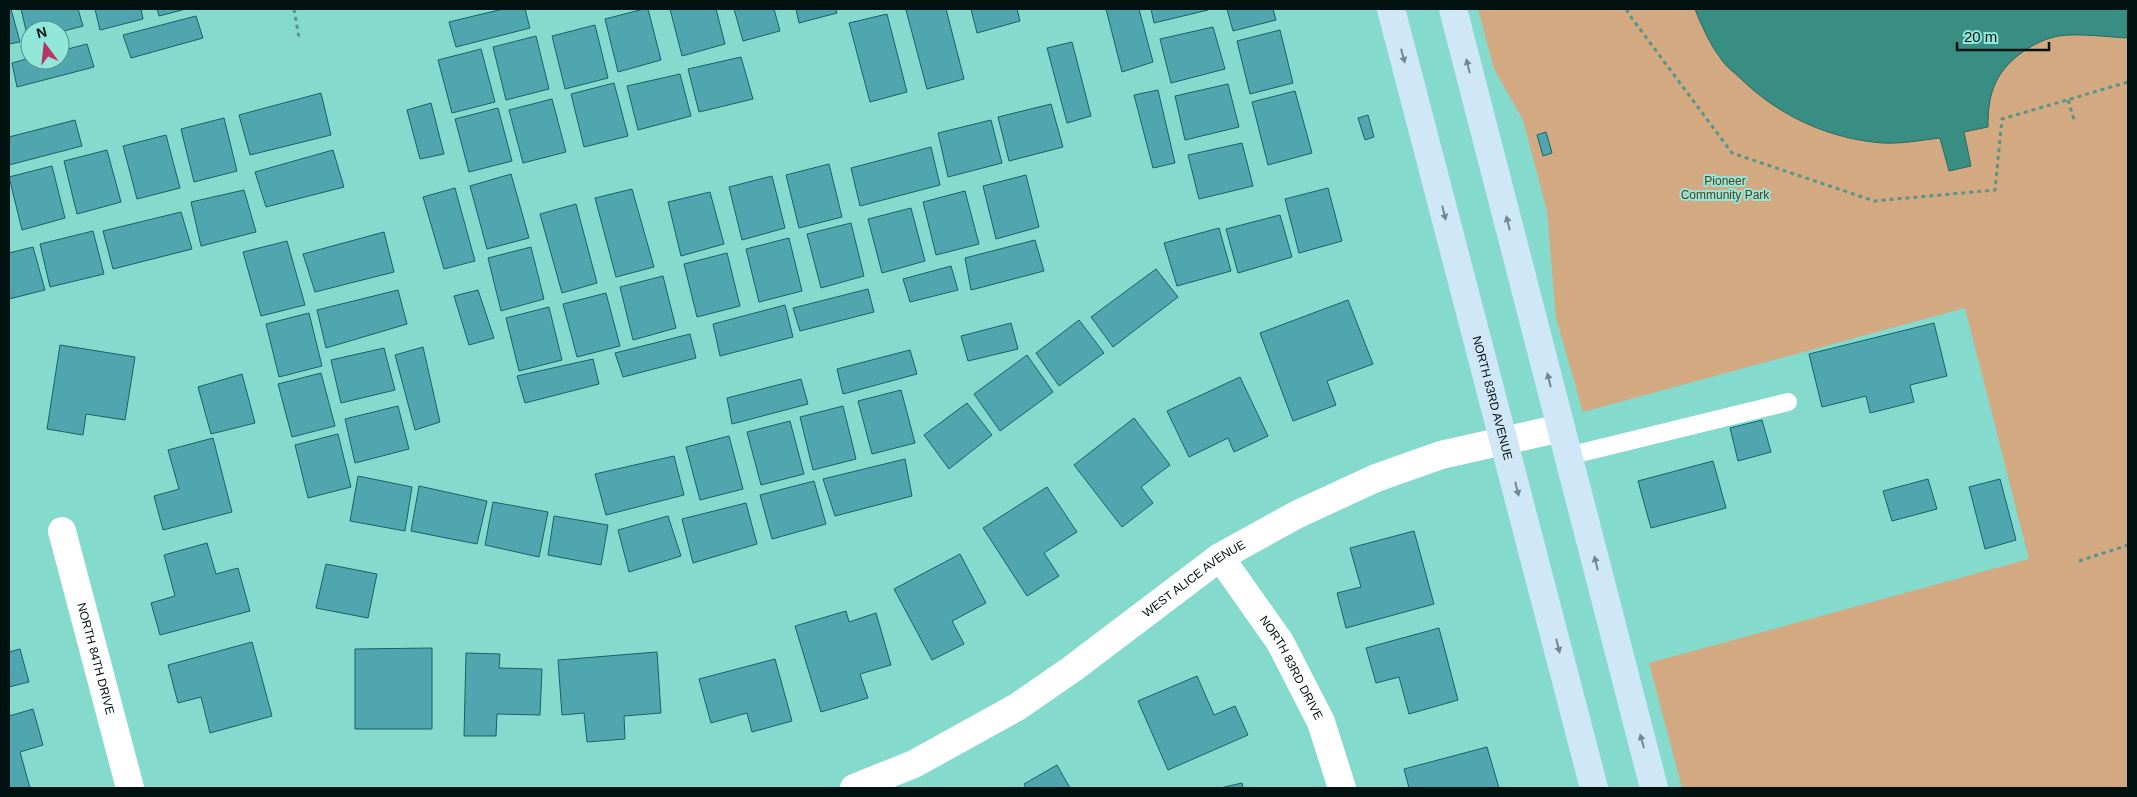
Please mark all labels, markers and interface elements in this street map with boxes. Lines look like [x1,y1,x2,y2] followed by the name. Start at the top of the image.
[20,20,70,70] north arrow
[1957,20,2050,52] scale bar
[35,23,49,41] text: N
[1964,28,1997,45] text: 20 m
[1400,48,1408,63] one-way arrow
[1464,58,1472,73] one-way arrow
[1681,174,1770,202] park label: Pioneer Community Park
[1440,206,1448,221] one-way arrow
[1504,215,1512,230] one-way arrow
[1469,334,1515,462] street label: NORTH 83RD AVENUE
[1544,373,1552,388] one-way arrow
[1513,481,1521,496] one-way arrow
[1140,537,1248,620] street label: WEST ALICE AVENUE
[1591,556,1599,571] one-way arrow
[74,601,117,716] street label: NORTH 84TH DRIVE
[1257,613,1326,722] street label: NORTH 83RD DRIVE
[1554,639,1562,654] one-way arrow
[1638,734,1646,749] one-way arrow

